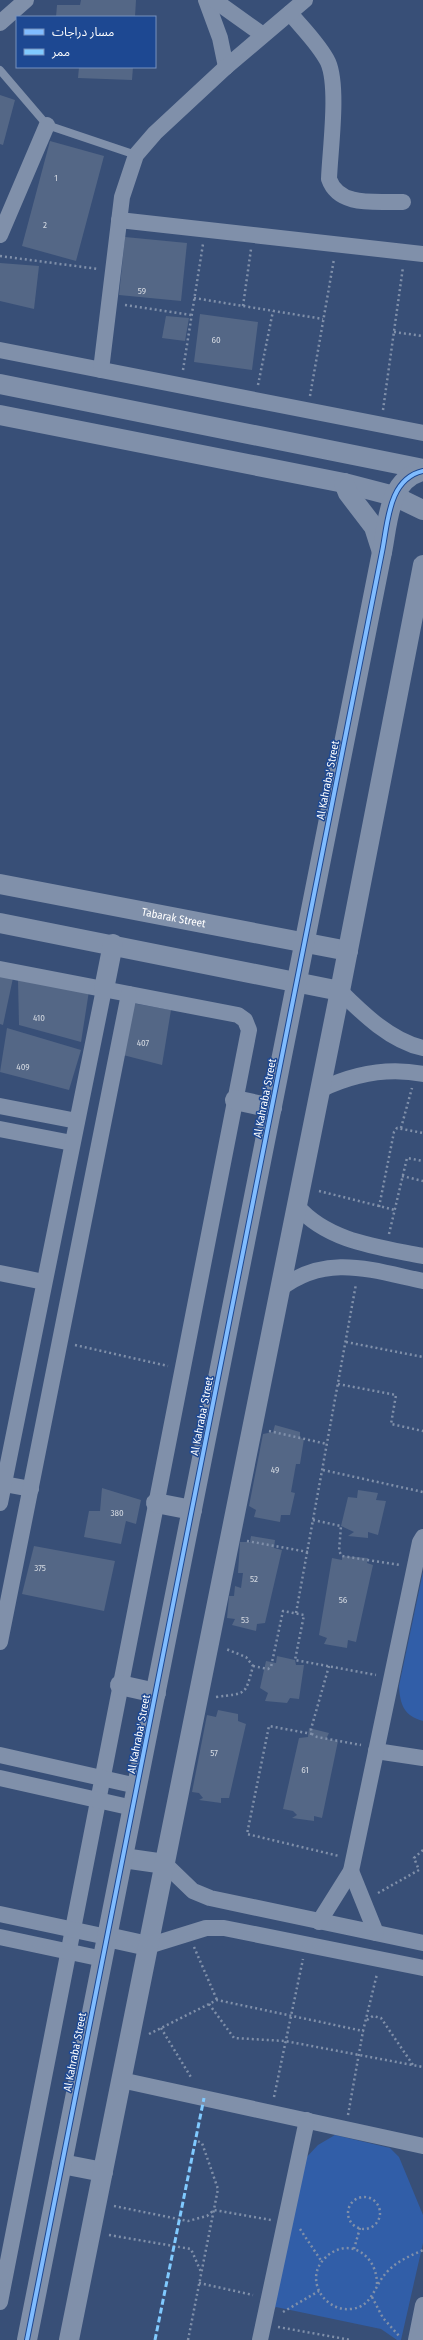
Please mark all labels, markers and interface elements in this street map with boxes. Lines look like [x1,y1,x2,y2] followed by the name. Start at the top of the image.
[16,16,156,68] legend
[52,25,114,39] text: مسار دراجات
[51,45,70,59] text: ممر
[54,173,58,183] house number: 1
[43,220,47,230] house number: 2
[138,286,146,296] house number: 59
[211,335,221,345] house number: 60
[314,739,342,820] street label: Al Kahraba' Street
[141,905,207,930] street label: Tabarak Street
[33,1013,45,1023] house number: 410
[137,1038,150,1048] house number: 407
[251,1057,279,1138] street label: Al Kahraba' Street
[16,1062,30,1072] house number: 409
[188,1375,216,1456] street label: Al Kahraba' Street
[271,1465,279,1475] house number: 49
[110,1508,124,1518] house number: 380
[34,1563,46,1573] house number: 375
[250,1574,258,1584] house number: 52
[339,1595,348,1605] house number: 56
[241,1615,249,1625] house number: 53
[125,1693,153,1774] street label: Al Kahraba' Street
[210,1748,218,1758] house number: 57
[301,1765,309,1775] house number: 61
[61,2011,89,2092] street label: Al Kahraba' Street

